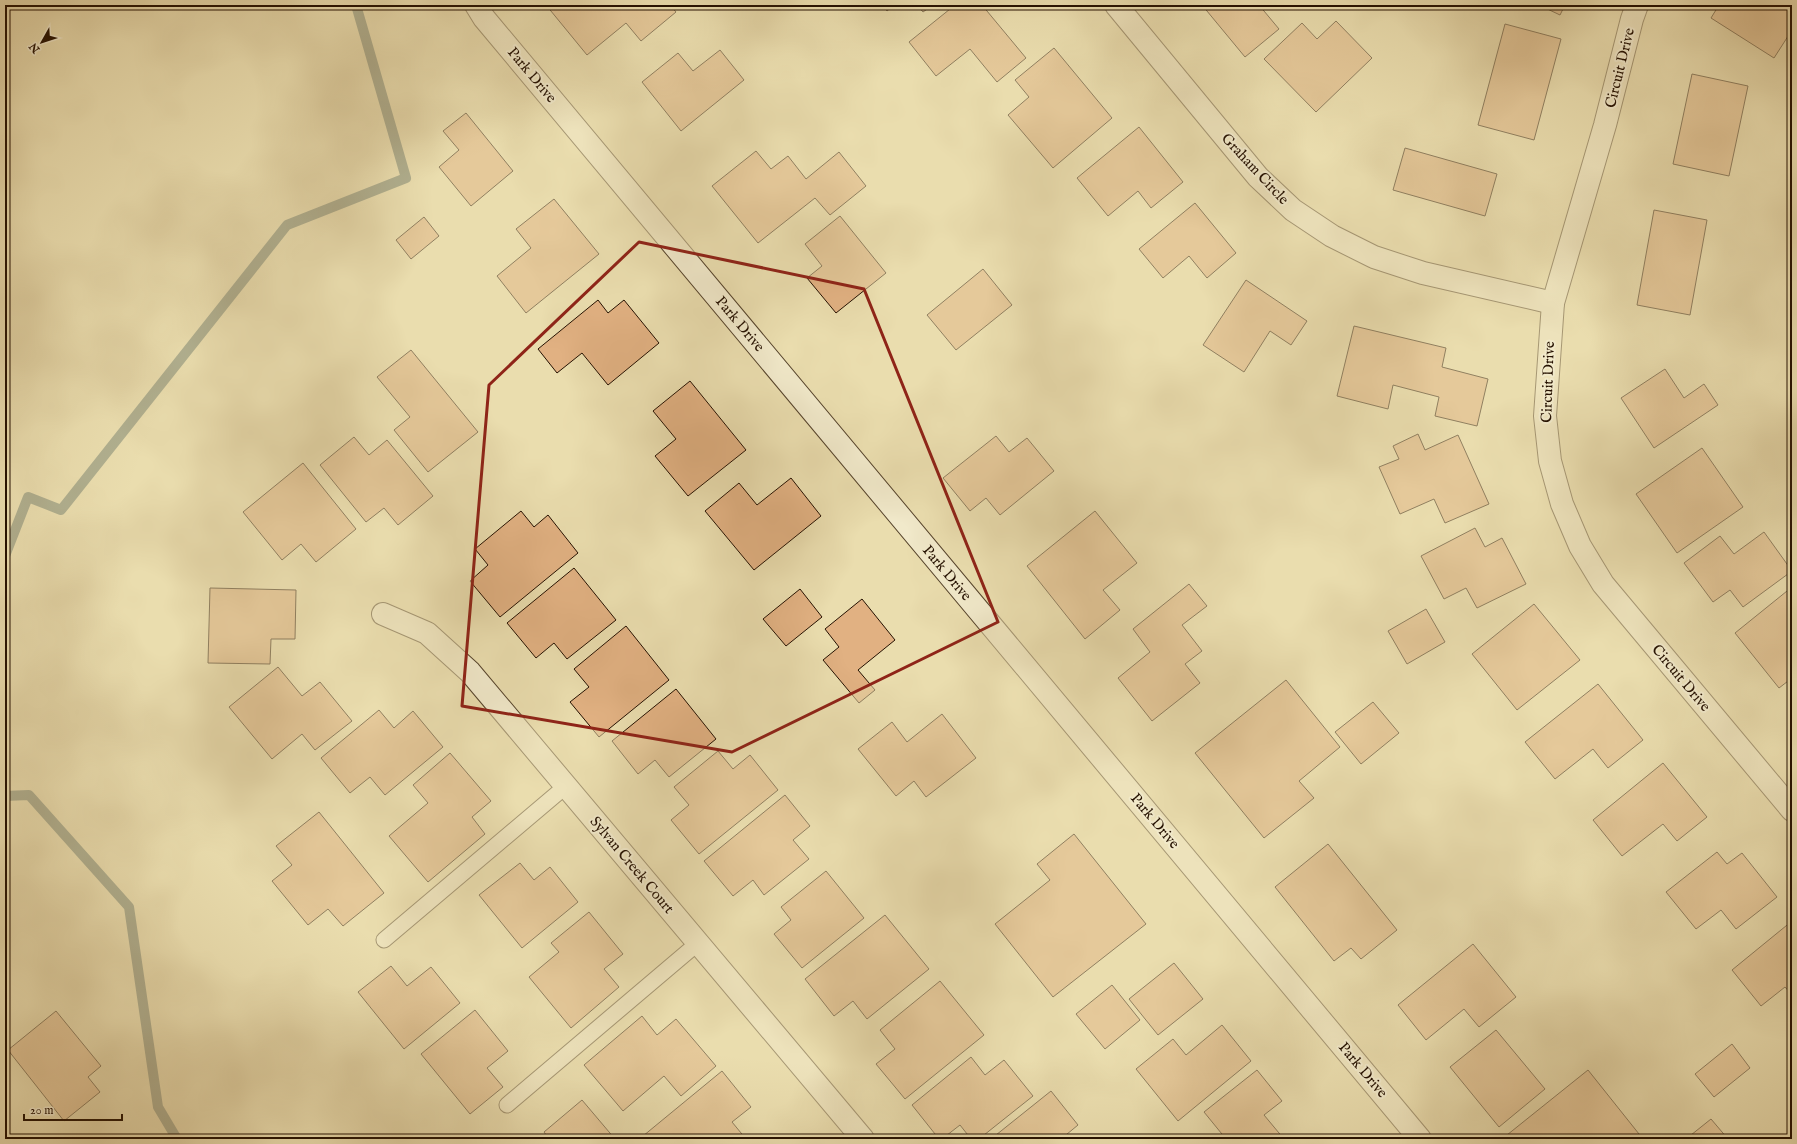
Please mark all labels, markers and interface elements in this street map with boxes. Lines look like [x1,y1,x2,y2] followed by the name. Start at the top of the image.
[22,22,62,62] north arrow
[1601,26,1639,110] street label: Circuit Drive
[26,39,44,57] text: N
[503,43,561,107] street label: Park Drive
[1217,129,1293,209] street label: Graham Circle
[711,292,769,356] street label: Park Drive
[1537,341,1559,423] street label: Circuit Drive
[918,541,976,605] street label: Park Drive
[1647,641,1715,715] street label: Circuit Drive
[1126,789,1184,853] street label: Park Drive
[586,812,678,918] street label: Sylvan Creek Court
[1334,1038,1392,1102] street label: Park Drive
[24,1096,122,1122] scale bar
[30,1103,53,1118] text: 20 m

